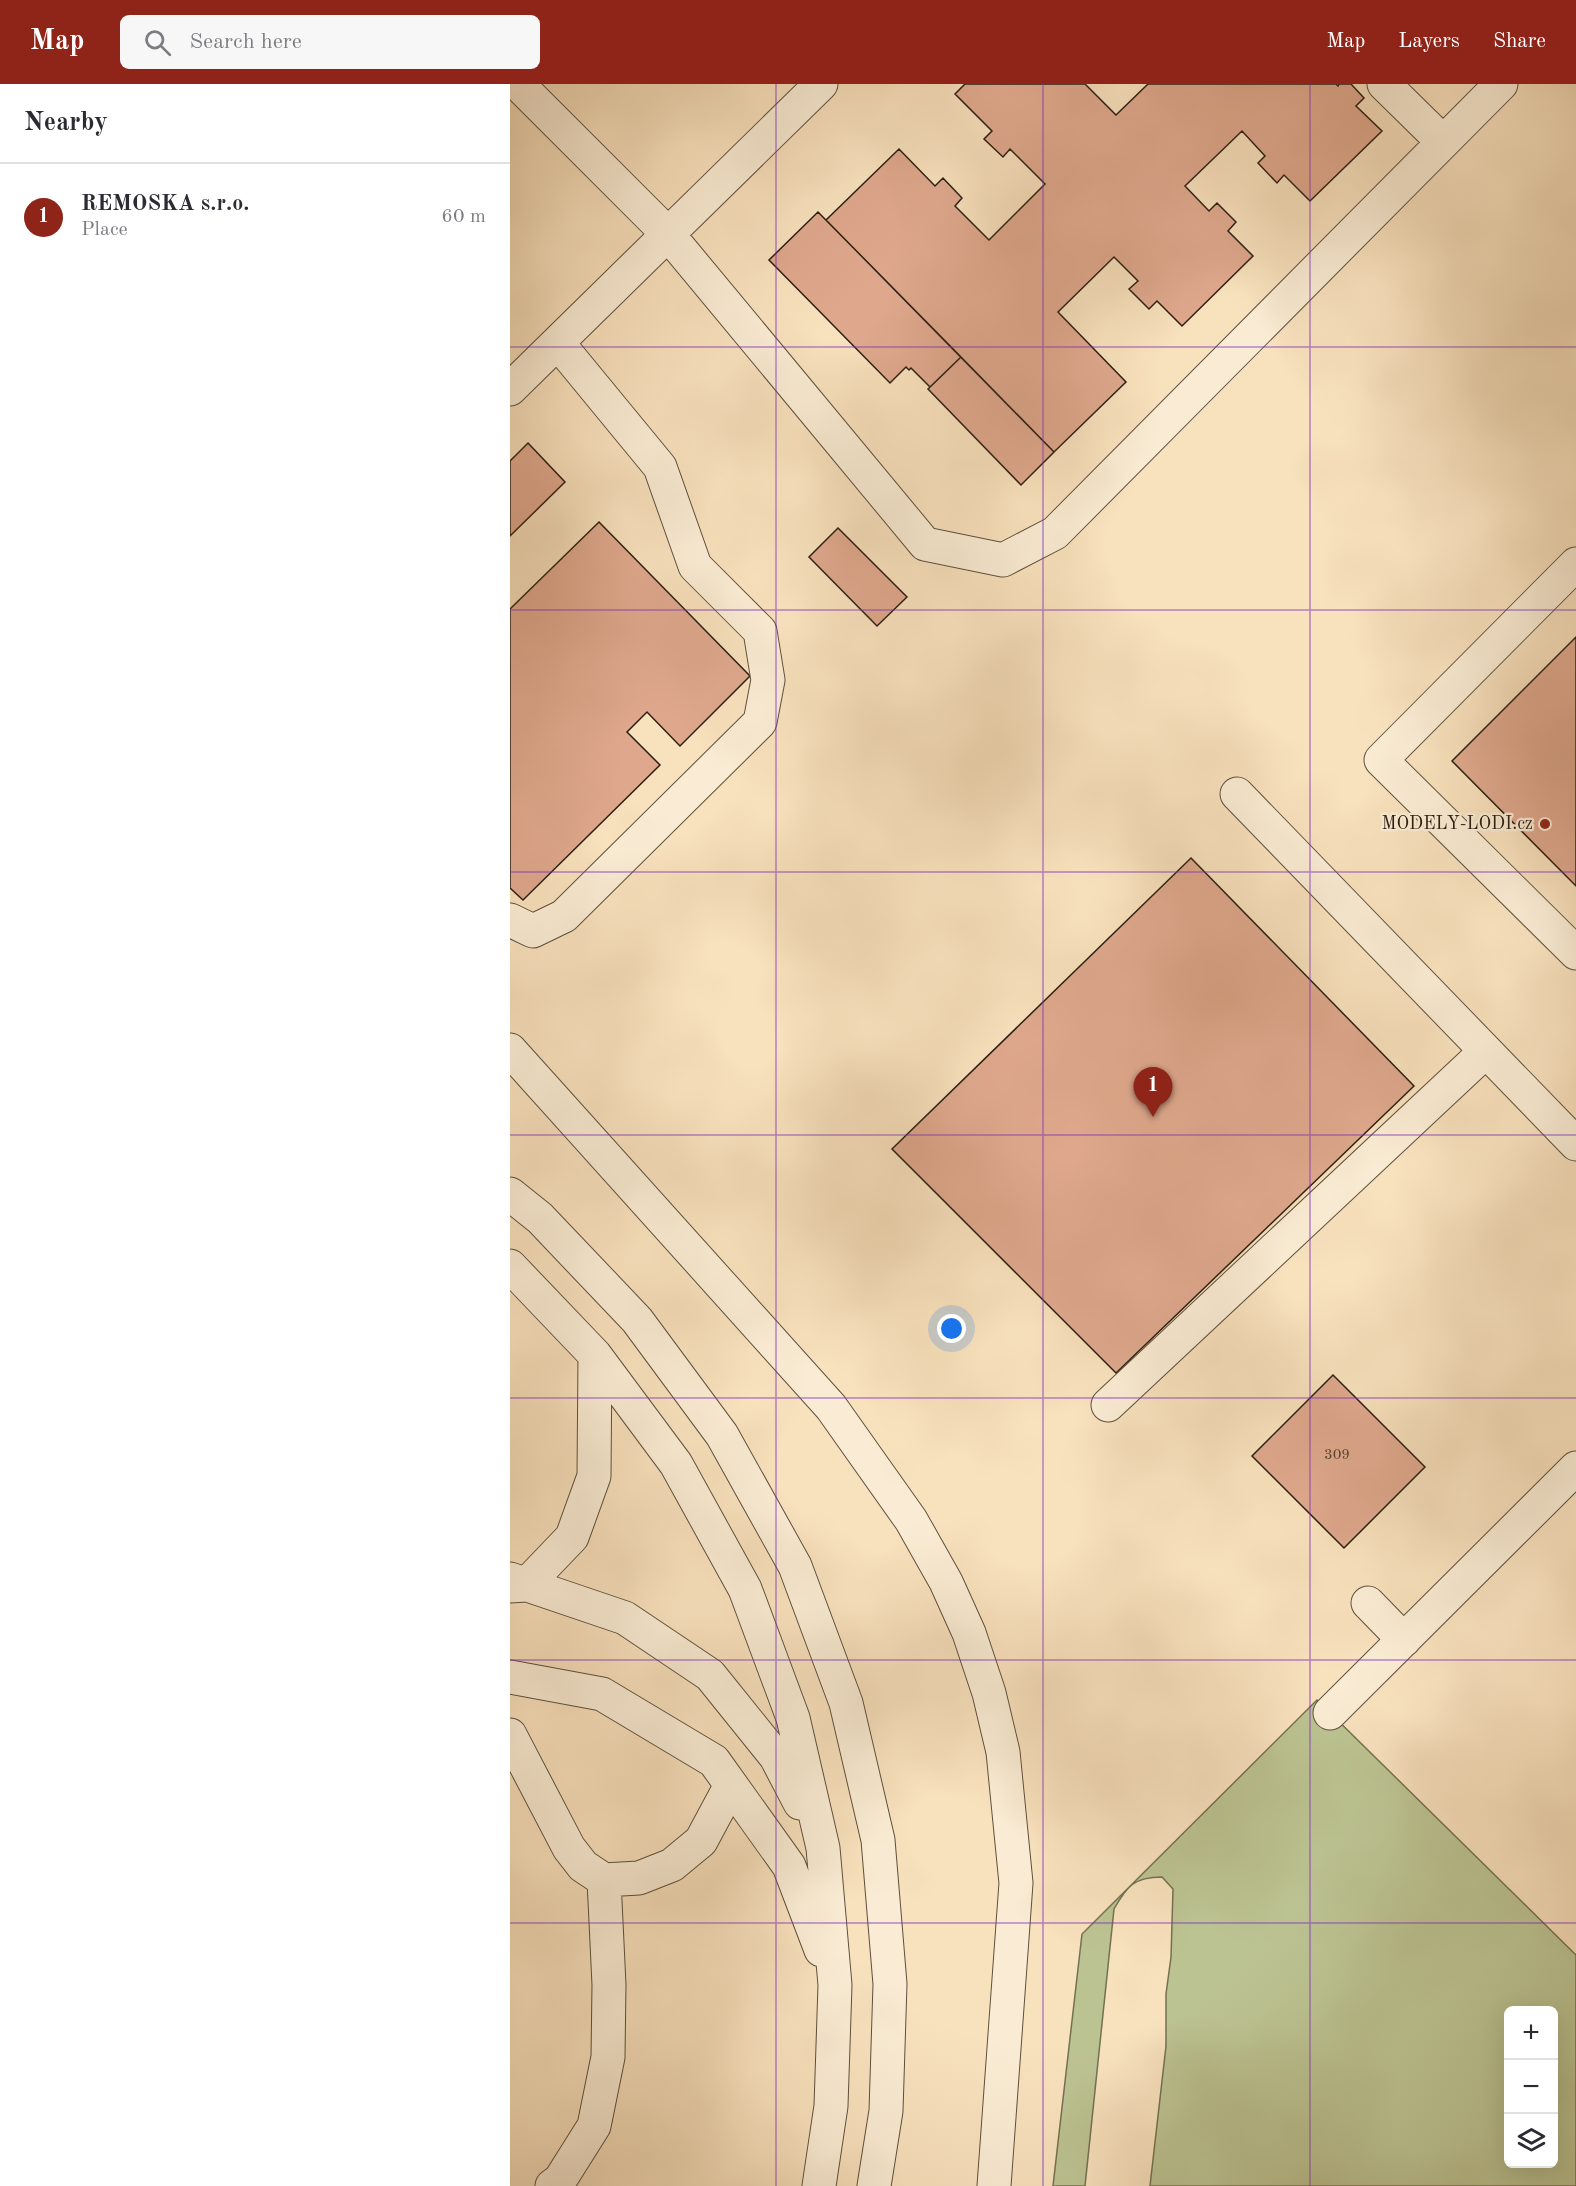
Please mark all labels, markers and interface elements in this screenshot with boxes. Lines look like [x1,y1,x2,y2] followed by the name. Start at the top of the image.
[120,15,540,69] search box
[141,26,174,59] icon: search
[30,28,84,56] text: Map
[189,31,302,53] text: Search here
[1326,31,1365,52] text: Map
[1398,31,1460,52] text: Layers
[1493,31,1546,52] text: Share
[24,110,108,136] text: Nearby
[81,193,249,215] text: REMOSKA s.r.o.
[38,207,49,227] text: 1
[441,207,486,227] text: 60 m
[81,220,128,240] text: Place
[1381,815,1533,833] place label: MODELY-LODI.cz
[1538,817,1552,831] marker: MODELY-LODI.cz
[1134,1068,1172,1117] pin: 1
[937,1314,966,1343] your location
[1324,1448,1350,1463] house number: 309
[1504,2006,1558,2168] map controls
[1504,2006,1558,2060] button: +
[1504,2060,1558,2114] button: −
[1504,2114,1558,2168] button: layers

